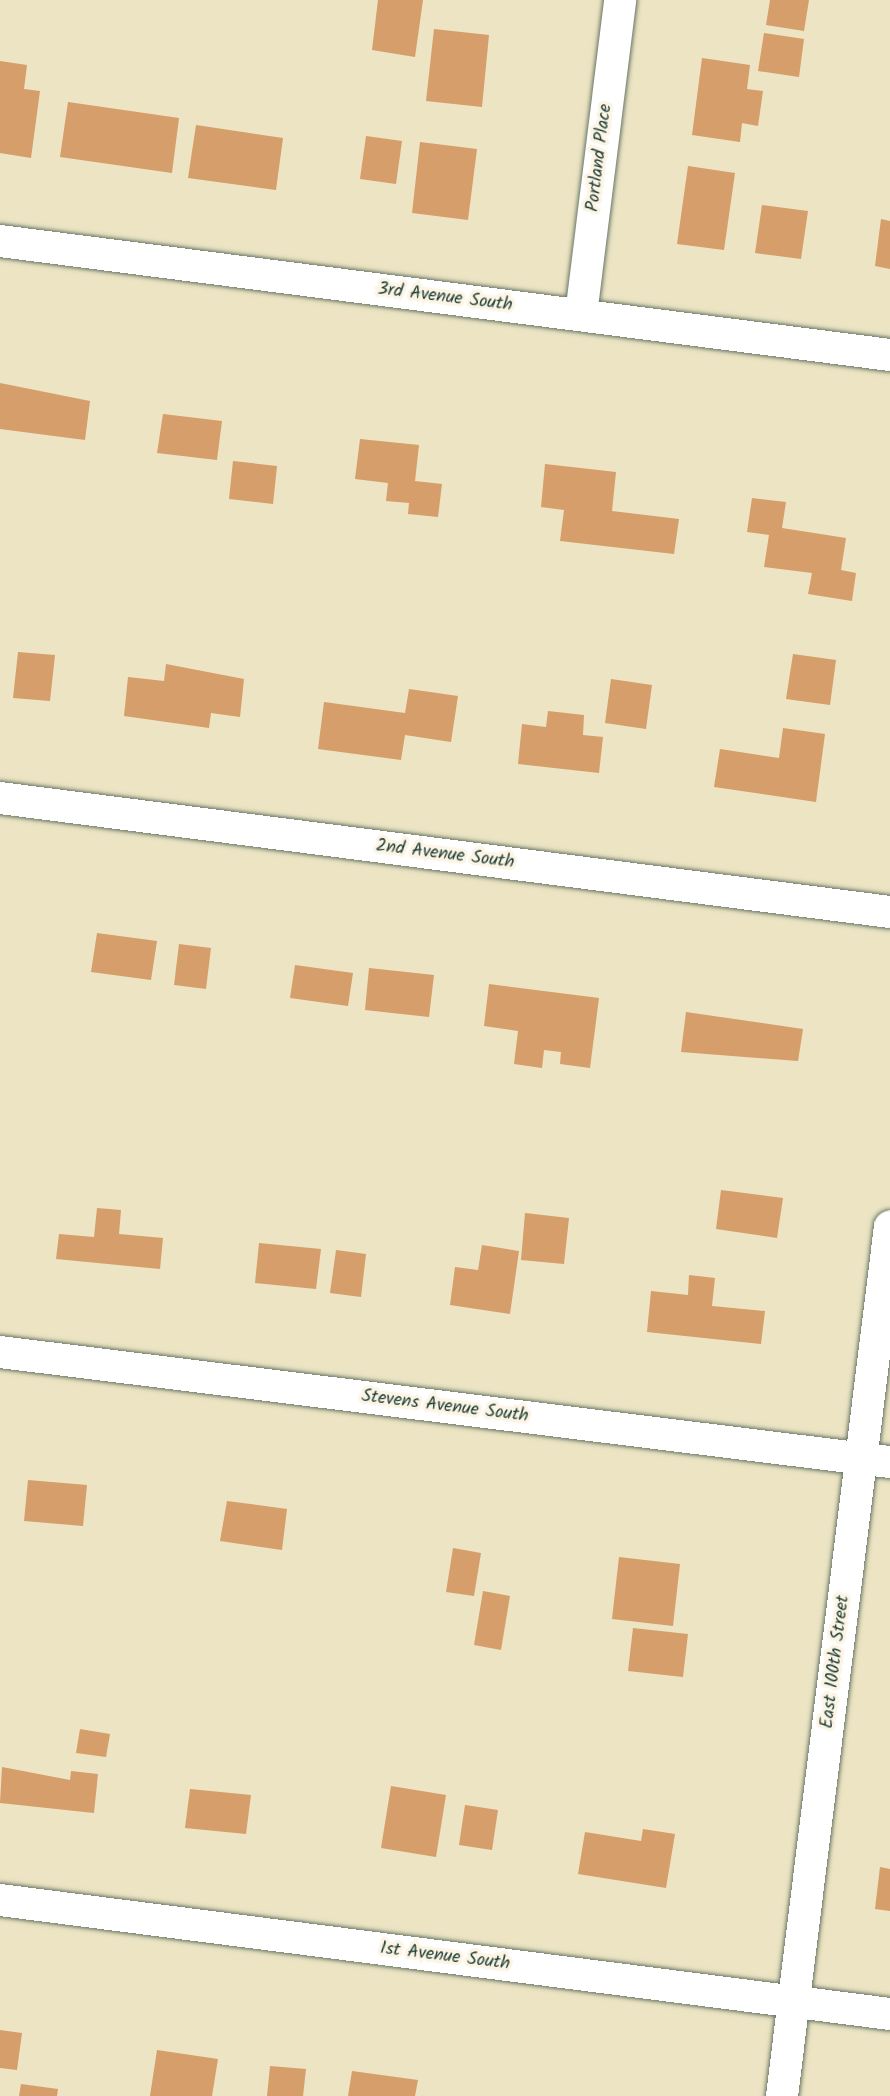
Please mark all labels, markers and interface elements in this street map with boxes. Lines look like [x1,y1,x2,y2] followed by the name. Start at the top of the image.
[583,103,617,213] street label: Portland Place
[376,279,514,317] street label: 3rd Avenue South
[374,836,516,874] street label: 2nd Avenue South
[360,1386,530,1428] street label: Stevens Avenue South
[817,1594,855,1730] street label: East 100th Street
[379,1938,511,1976] street label: 1st Avenue South

